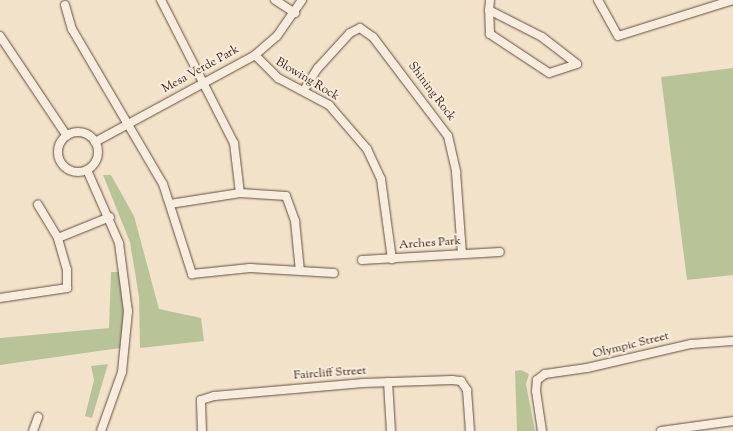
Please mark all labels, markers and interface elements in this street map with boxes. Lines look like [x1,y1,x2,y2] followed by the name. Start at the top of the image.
[160,43,242,97] street label: Mesa Verde Park
[273,55,341,105] street label: Blowing Rock
[404,60,458,124] street label: Shining Rock
[399,235,461,253] street label: Arches Park
[591,330,671,362] street label: Olympic Street
[293,364,367,384] street label: Faircliff Street

